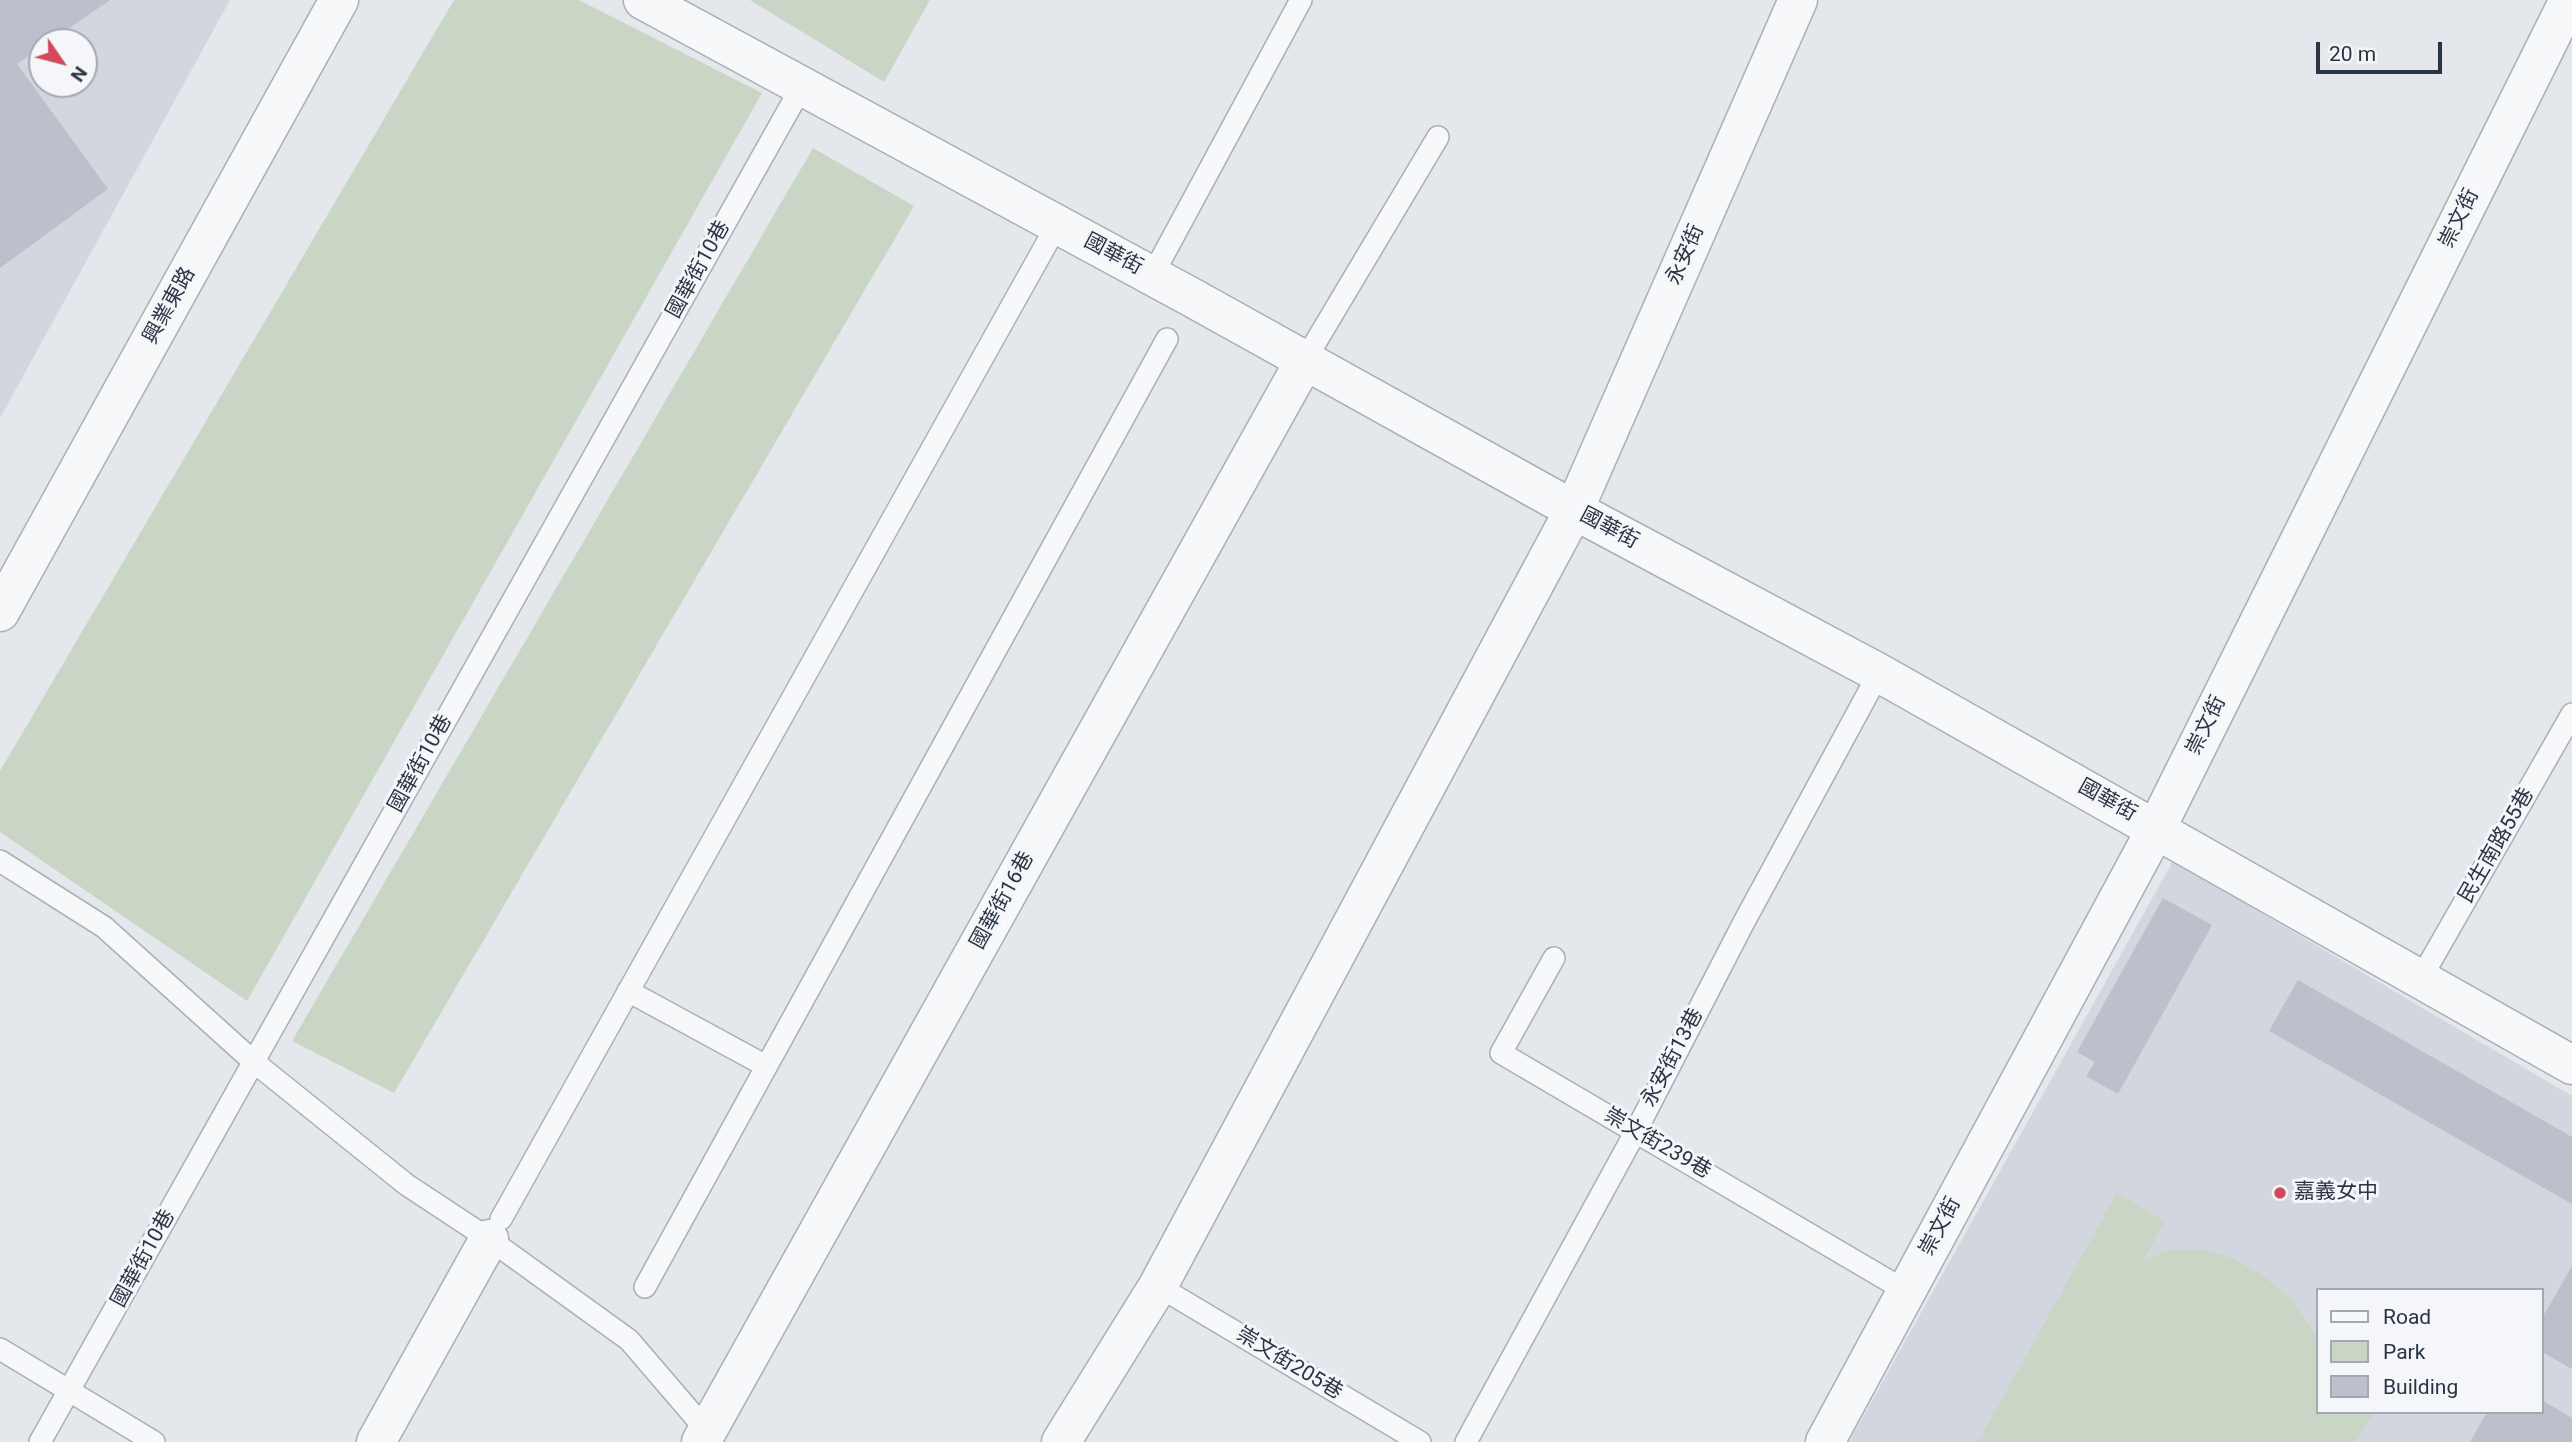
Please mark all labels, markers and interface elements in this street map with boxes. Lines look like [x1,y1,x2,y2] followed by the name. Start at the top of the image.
[28,28,98,98] north arrow
[2320,28,2446,72] scale bar
[2329,42,2376,66] text: 20 m
[66,62,92,86] text: N
[2435,185,2485,253] street label: 崇文街
[662,217,736,323] street label: 國華街10巷
[1662,221,1710,289] street label: 永安街
[1079,229,1147,281] street label: 國華街
[139,263,201,349] street label: 興業東路
[1575,503,1643,555] street label: 國華街
[2182,692,2232,760] street label: 崇文街
[384,711,458,817] street label: 國華街10巷
[2073,775,2141,827] street label: 國華街
[2454,784,2540,908] street label: 民生南路55巷
[966,848,1040,954] street label: 國華街16巷
[1637,1005,1709,1111] street label: 永安街13巷
[1599,1103,1715,1185] street label: 崇文街239巷
[2294,1180,2378,1206] place label: 嘉義女中
[2272,1185,2288,1201] marker: 嘉義女中
[1915,1193,1967,1261] street label: 崇文街
[107,1206,181,1312] street label: 國華街10巷
[2316,1288,2544,1414] legend
[2383,1305,2431,1329] text: Road
[1231,1322,1347,1406] street label: 崇文街205巷
[2383,1340,2425,1364] text: Park
[2383,1375,2458,1399] text: Building

